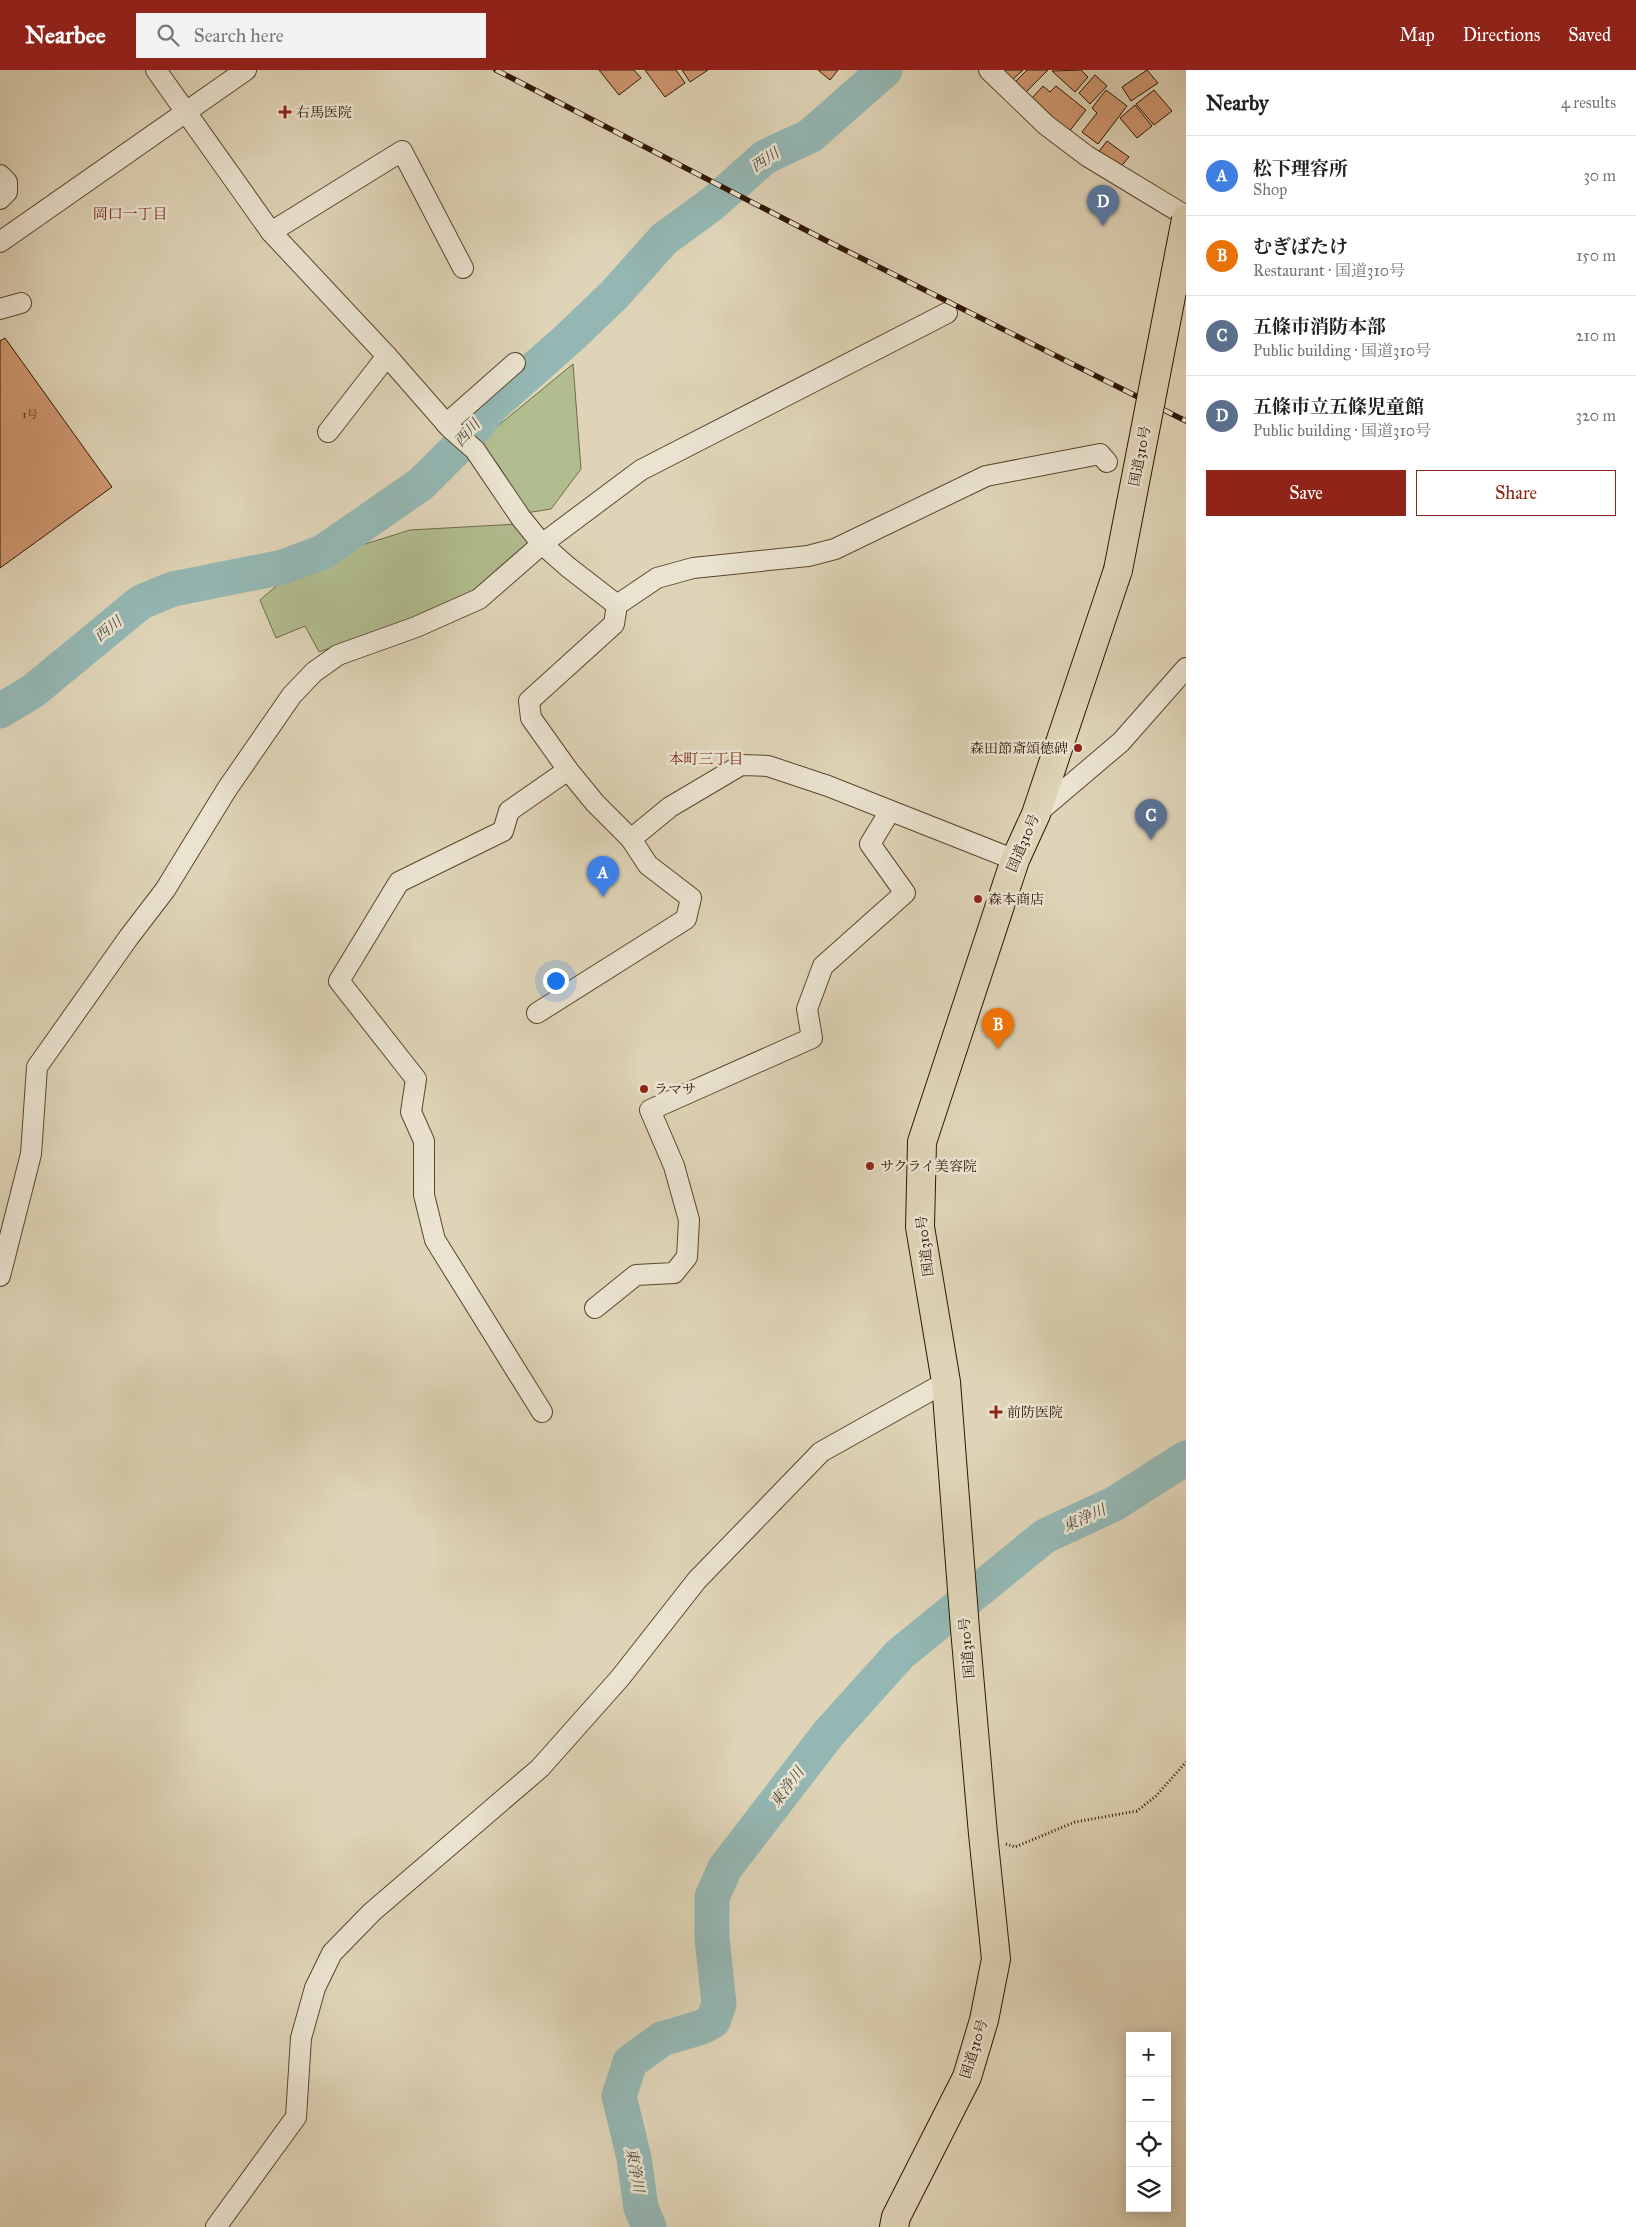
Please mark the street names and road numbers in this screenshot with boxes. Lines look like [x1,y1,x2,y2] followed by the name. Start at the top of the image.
[1126,424,1154,488] street label: 国道310号
[1003,812,1043,874] street label: 国道310号
[913,1215,937,1277] street label: 国道310号
[956,1617,978,1679] street label: 国道310号
[957,2017,991,2081] street label: 国道310号

